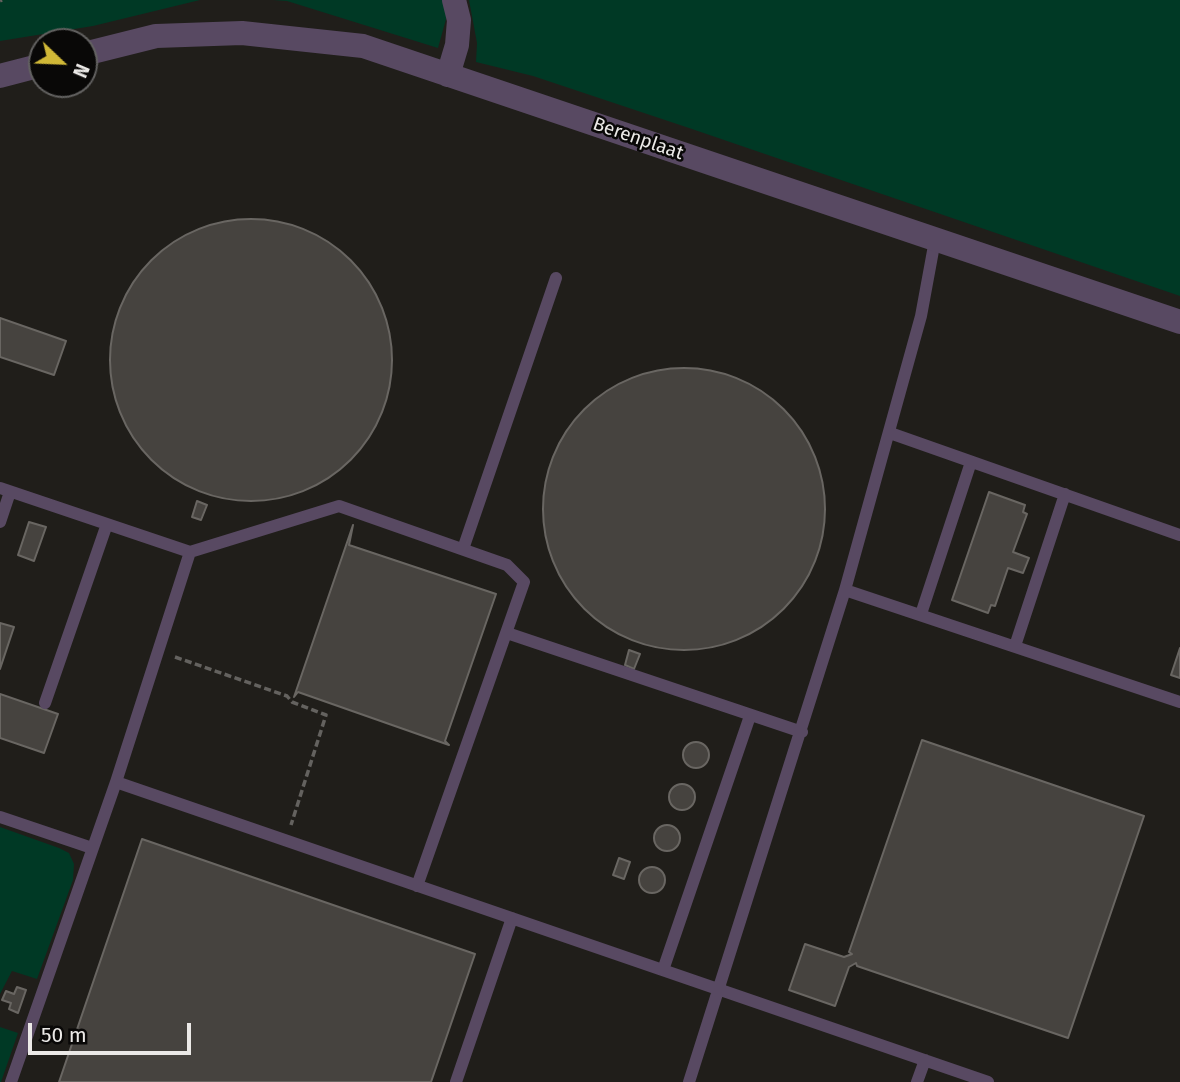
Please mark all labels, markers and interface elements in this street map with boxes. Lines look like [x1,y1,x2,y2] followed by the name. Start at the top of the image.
[28,28,98,98] north arrow
[68,60,94,81] text: N
[590,113,686,165] street label: Berenplaat
[32,1009,194,1052] scale bar
[41,1022,87,1048] text: 50 m

